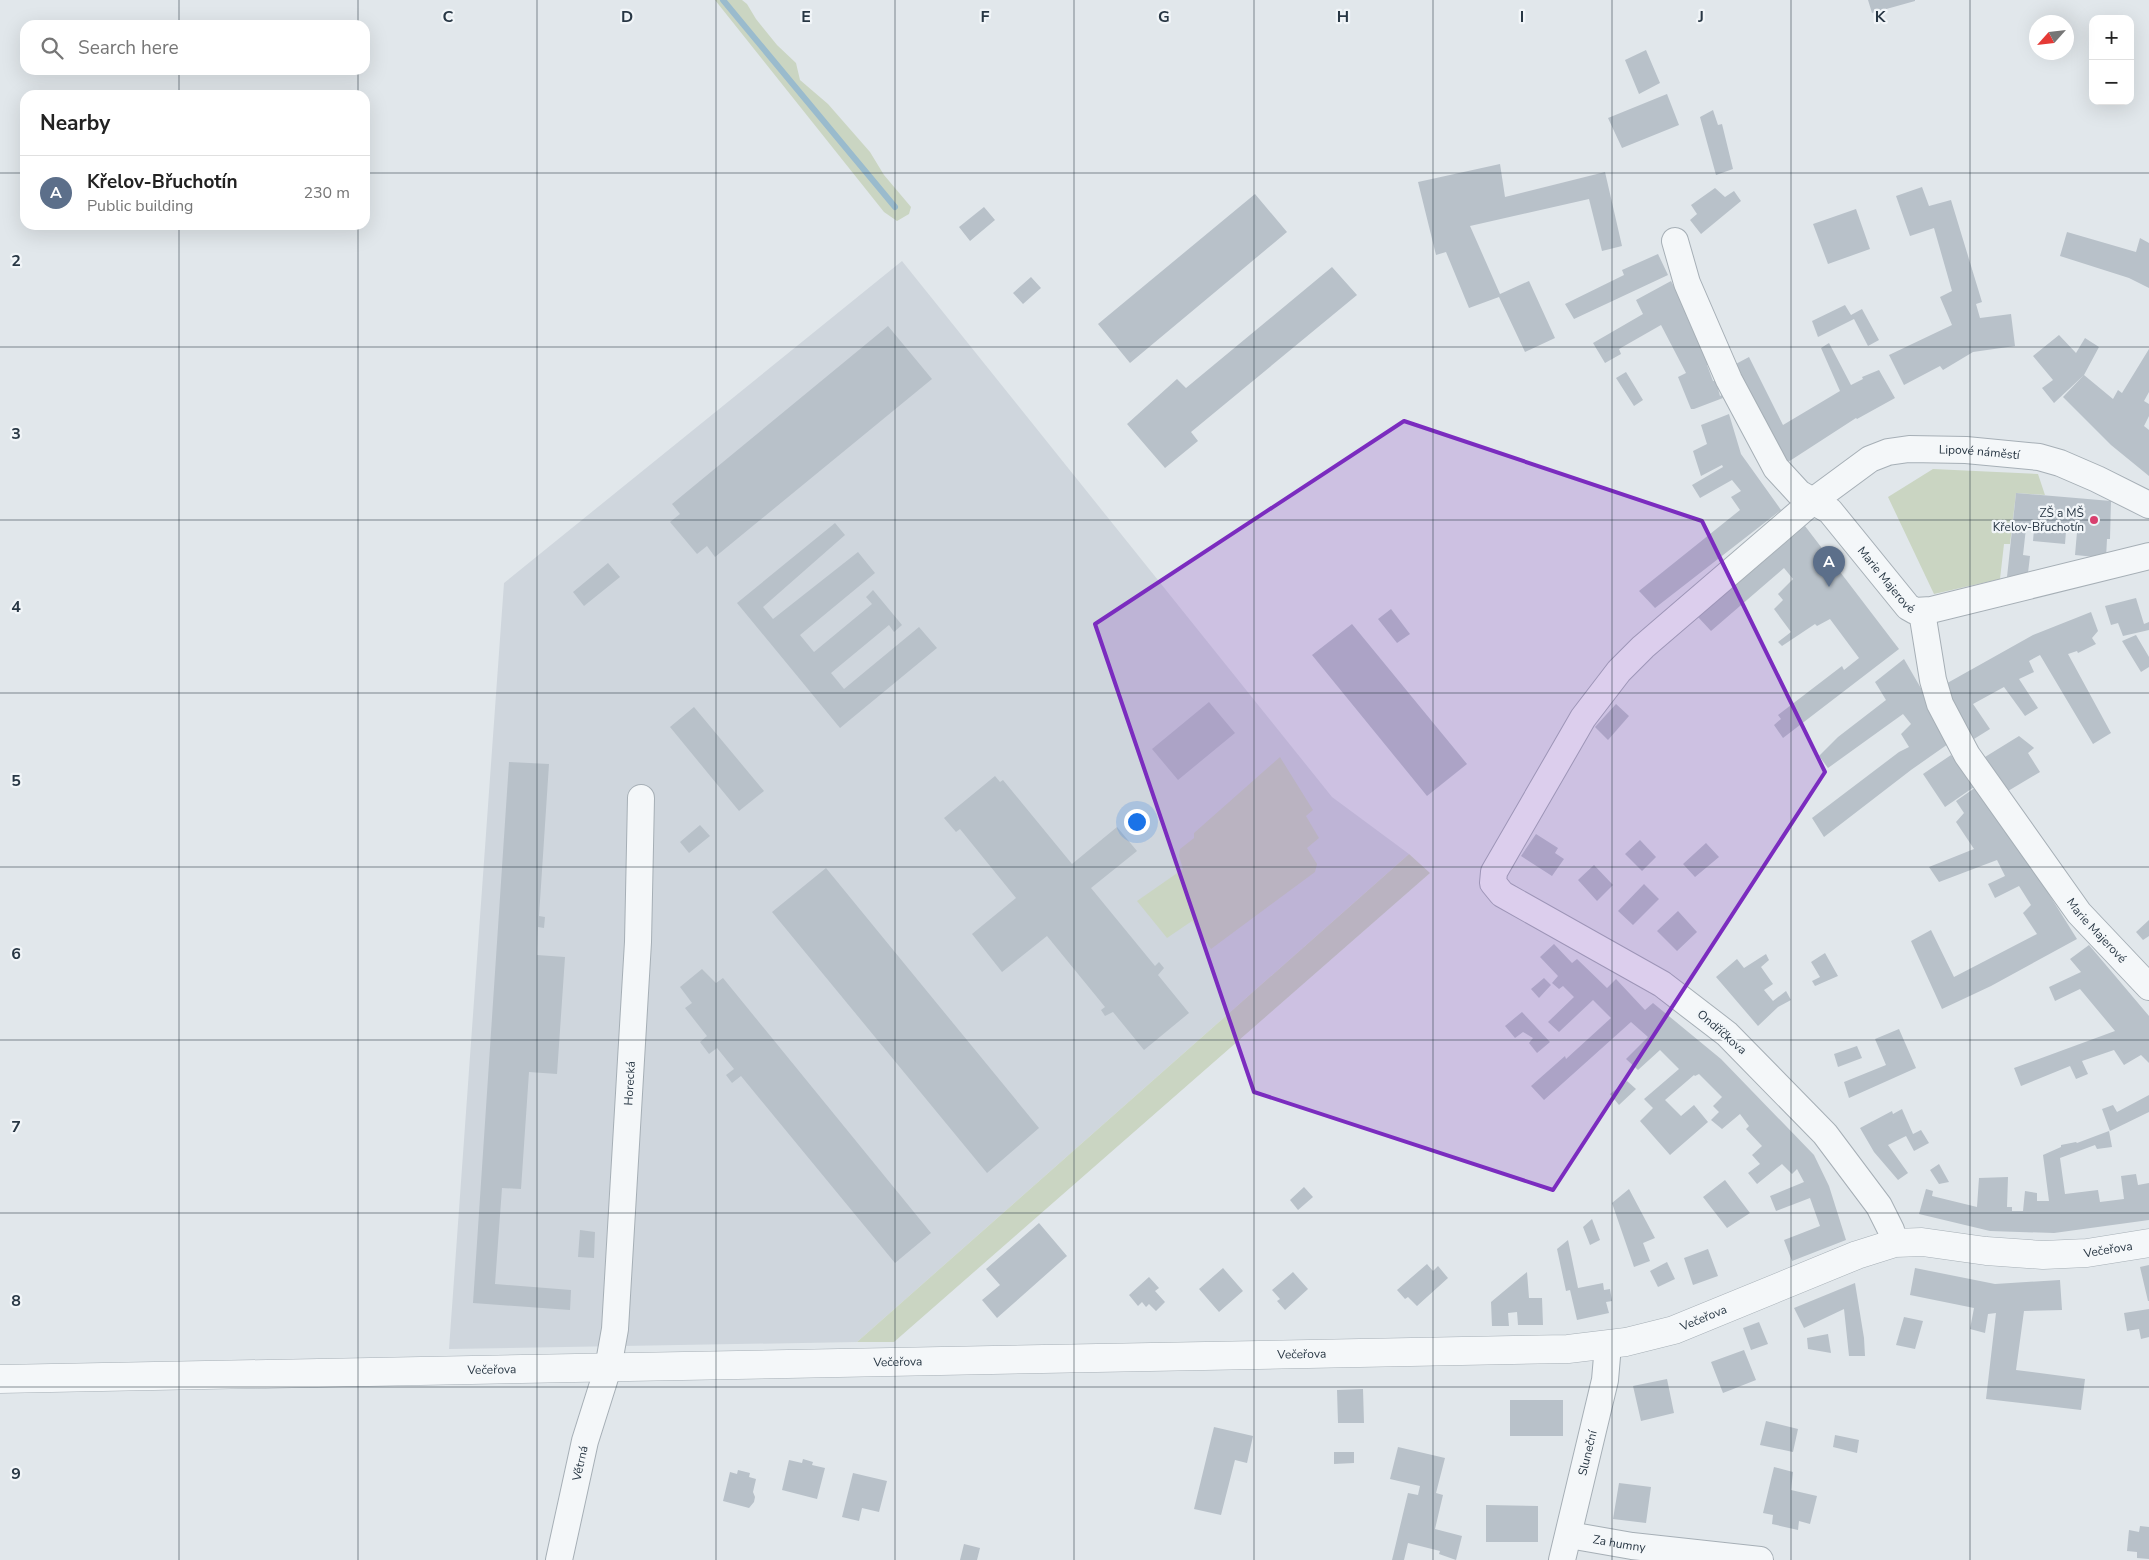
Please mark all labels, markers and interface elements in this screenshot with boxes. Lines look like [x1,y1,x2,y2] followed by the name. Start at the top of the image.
[443,6,454,28] text: C
[621,6,633,28] text: D
[801,6,811,28] text: E
[981,6,990,28] text: F
[1158,6,1170,28] text: G
[1337,6,1349,28] text: H
[1520,6,1524,28] text: I
[1697,6,1704,28] text: J
[1875,6,1887,28] text: K
[2029,15,2074,60] north arrow
[2089,15,2134,105] map controls
[2089,15,2134,60] button: +
[20,20,370,75] search box
[38,34,66,62] icon: search
[78,35,179,61] text: Search here
[2089,60,2134,105] button: −
[40,109,110,137] text: Nearby
[87,169,238,195] text: Křelov-Břuchotín
[50,182,62,204] text: A
[303,182,350,204] text: 230 m
[87,195,193,217] text: Public building
[11,250,21,272] text: 2
[11,423,21,445] text: 3
[1939,442,2022,463] street label: Lipové náměstí
[1993,505,2084,535] place label: ZŠ a MŠ Křelov-Břuchotín
[2088,514,2100,526] marker: ZŠ a MŠ Křelov-Břuchotín
[1854,543,1918,617] street label: Marie Majerové
[1813,546,1845,587] pin: A
[11,596,21,618] text: 4
[11,770,21,792] text: 5
[1124,809,1150,835] your location
[2063,895,2130,966] street label: Marie Majerové
[11,943,21,965] text: 6
[1694,1006,1750,1058] street label: Ondříčkova
[620,1061,639,1106] street label: Horecká
[11,1116,21,1138] text: 7
[2082,1238,2134,1262] street label: Večeřova
[11,1290,21,1312] text: 8
[1677,1301,1729,1335] street label: Večeřova
[1276,1346,1326,1363] street label: Večeřova
[872,1353,923,1370] street label: Večeřova
[466,1361,517,1378] street label: Večeřova
[1574,1428,1601,1477] street label: Sluneční
[568,1444,592,1483] street label: Větrná
[11,1463,21,1485] text: 9
[1592,1531,1647,1556] street label: Za humny

